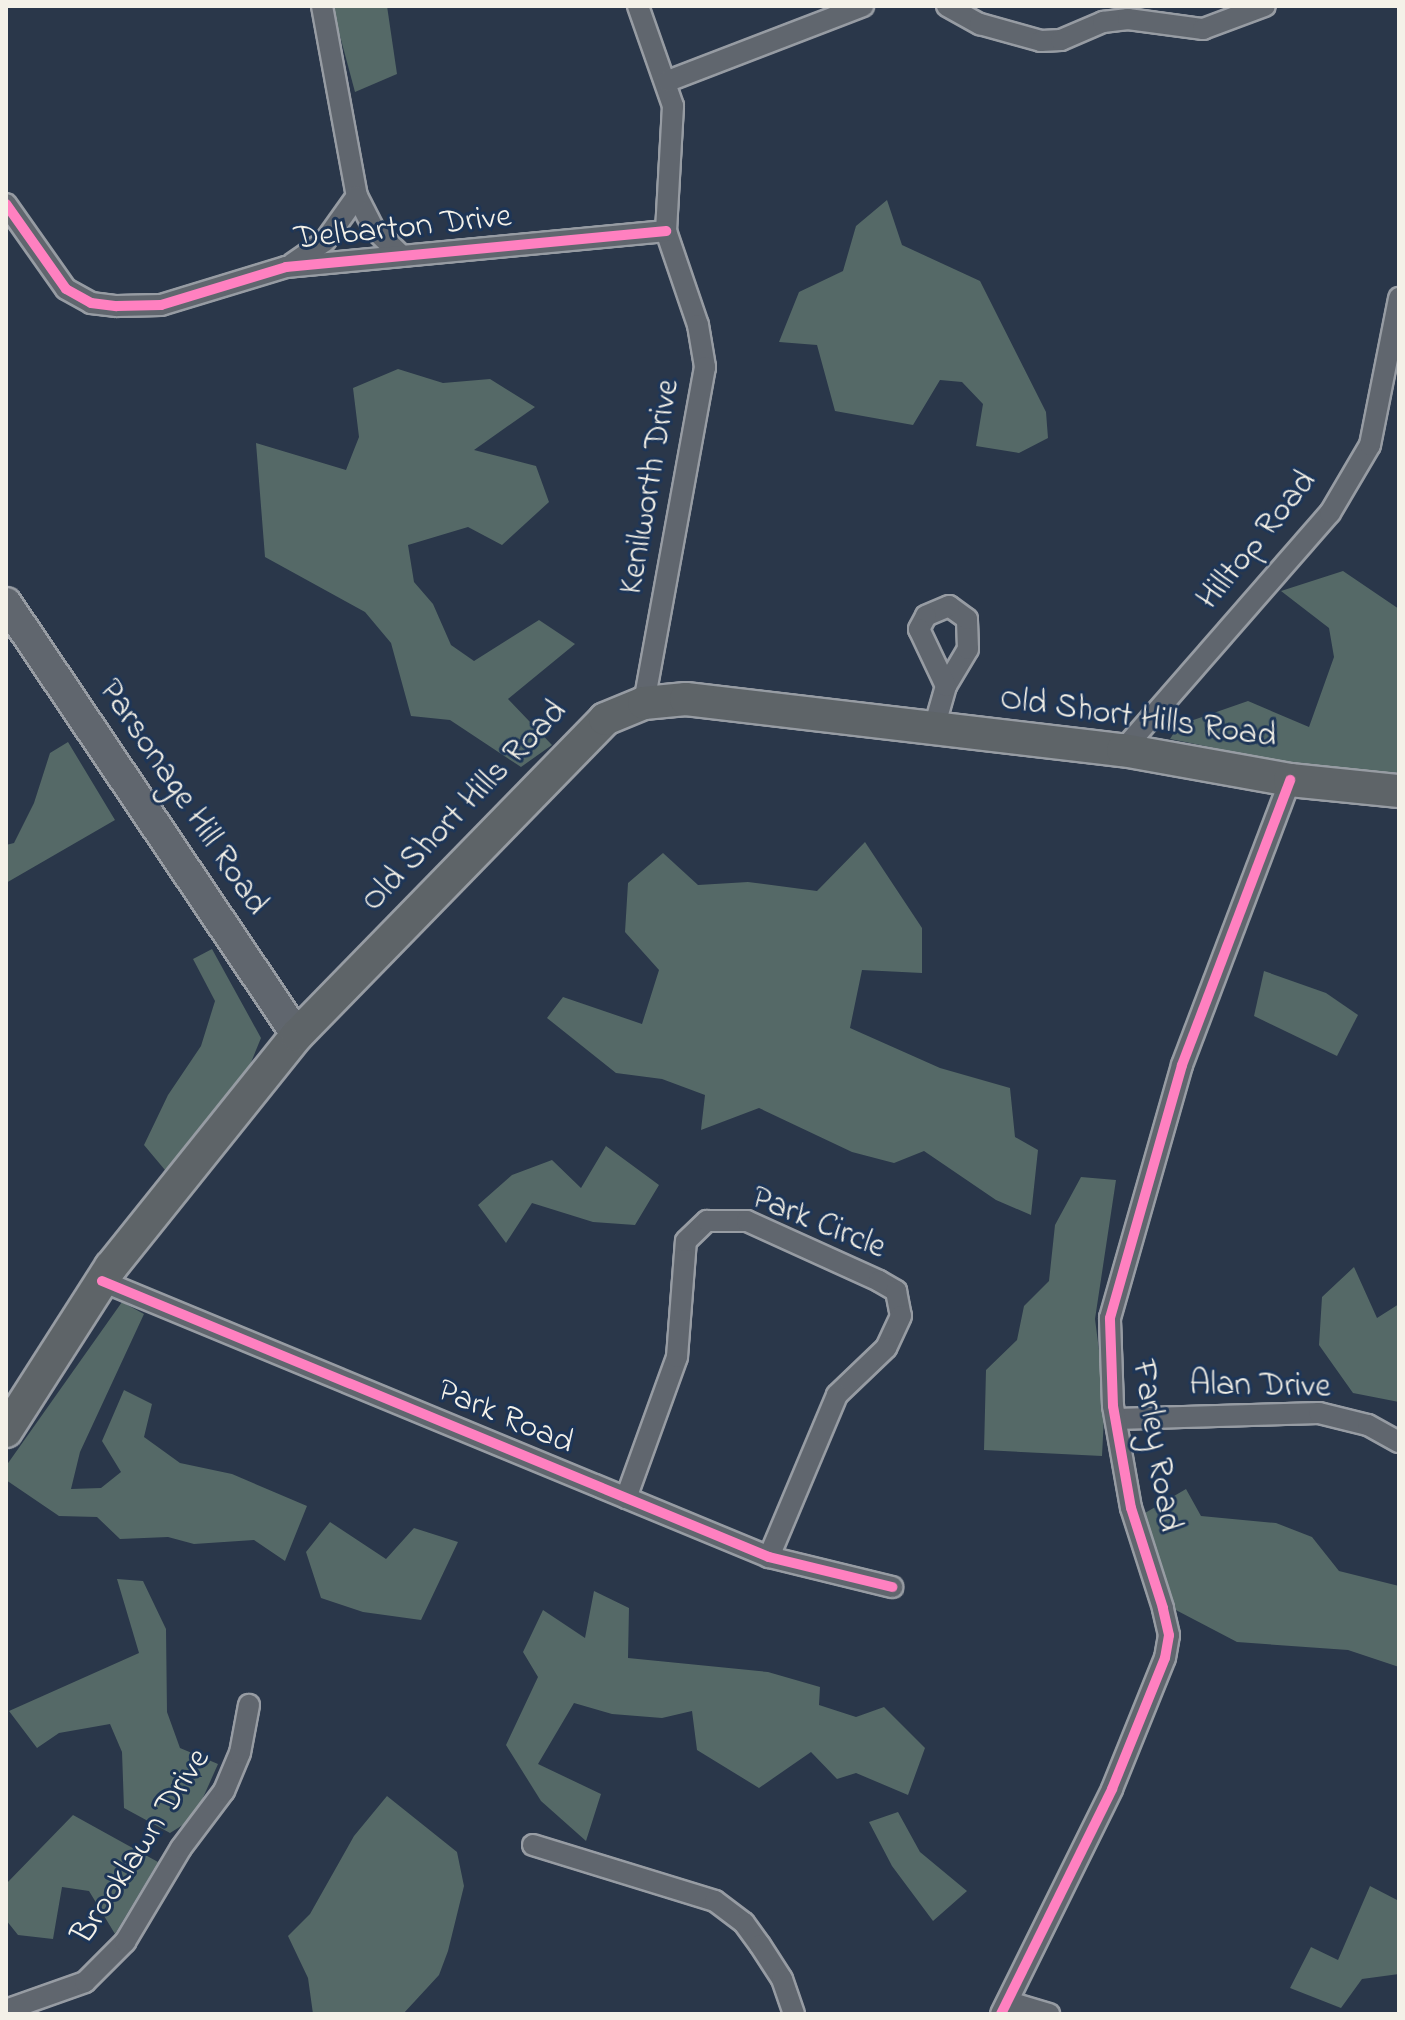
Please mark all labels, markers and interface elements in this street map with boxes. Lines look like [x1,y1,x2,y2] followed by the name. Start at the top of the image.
[292,197,514,261] street label: Delbarton Drive
[612,376,690,598] street label: Kenilworth Drive
[1189,463,1327,619] street label: Hilltop Road
[88,672,276,924] street label: Parsonage Hill Road
[997,679,1279,759] street label: Old Short Hills Road
[353,693,577,921] street label: Old Short Hills Road
[745,1179,891,1269] street label: Park Circle
[1121,1357,1189,1535] street label: Farley Road
[1189,1365,1331,1409] street label: Alan Drive
[431,1371,579,1465] street label: Park Road
[64,1741,220,1953] street label: Brooklawn Drive

